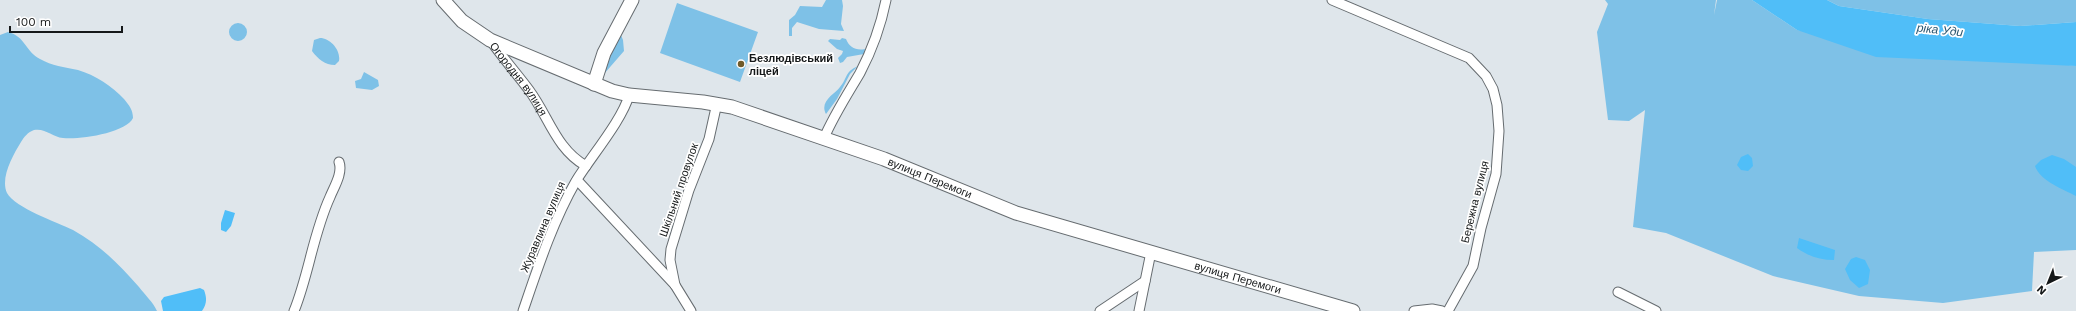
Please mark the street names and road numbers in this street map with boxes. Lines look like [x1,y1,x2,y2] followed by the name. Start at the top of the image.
[487,39,550,118] street label: Огородня вулиця
[657,141,701,239] street label: Шкільний провулок
[886,155,974,201] street label: вулиця Перемоги
[1458,159,1492,245] street label: Бережна вулиця
[518,180,568,274] street label: Журавлина вулиця
[1193,259,1283,296] street label: вулиця Перемоги

